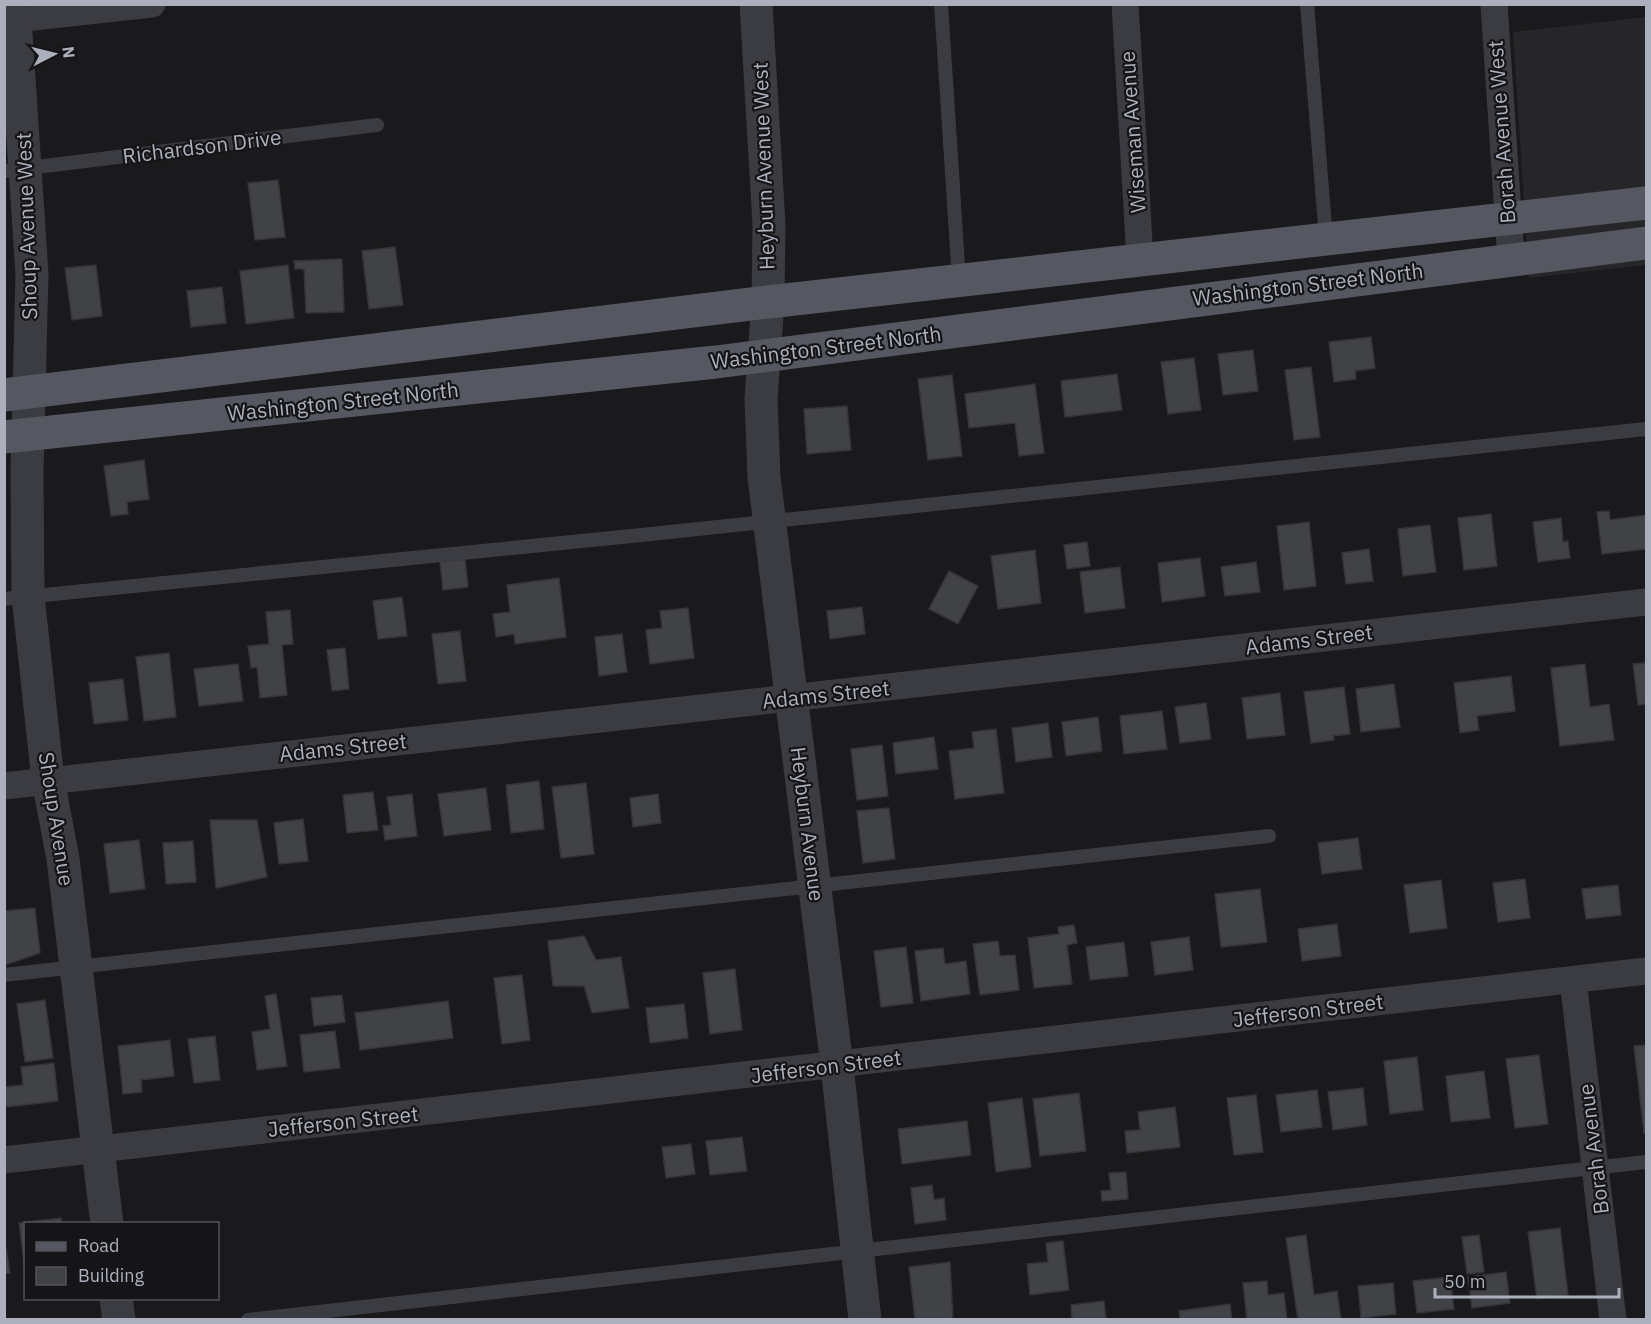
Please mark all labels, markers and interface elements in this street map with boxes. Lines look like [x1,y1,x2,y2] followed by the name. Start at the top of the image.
[24,24,84,84] north arrow
[1481,39,1521,225] street label: Borah Avenue West
[58,45,80,59] text: N
[1112,50,1152,214] street label: Wiseman Avenue
[745,62,781,270] street label: Heyburn Avenue West
[121,122,283,170] street label: Richardson Drive
[9,132,43,320] street label: Shoup Avenue West
[1191,256,1425,312] street label: Washington Street North
[709,319,943,375] street label: Washington Street North
[226,375,460,427] street label: Washington Street North
[1244,617,1374,661] street label: Adams Street
[761,673,891,715] street label: Adams Street
[278,726,408,768] street label: Adams Street
[785,745,831,903] street label: Heyburn Avenue
[33,750,81,888] street label: Shoup Avenue
[1231,987,1385,1033] street label: Jefferson Street
[749,1043,903,1089] street label: Jefferson Street
[1571,1082,1615,1216] street label: Borah Avenue
[266,1099,420,1143] street label: Jefferson Street
[24,1222,219,1300] legend
[78,1234,119,1257] text: Road
[1435,1261,1620,1299] scale bar
[78,1264,145,1287] text: Building
[1444,1270,1486,1293] text: 50 m

